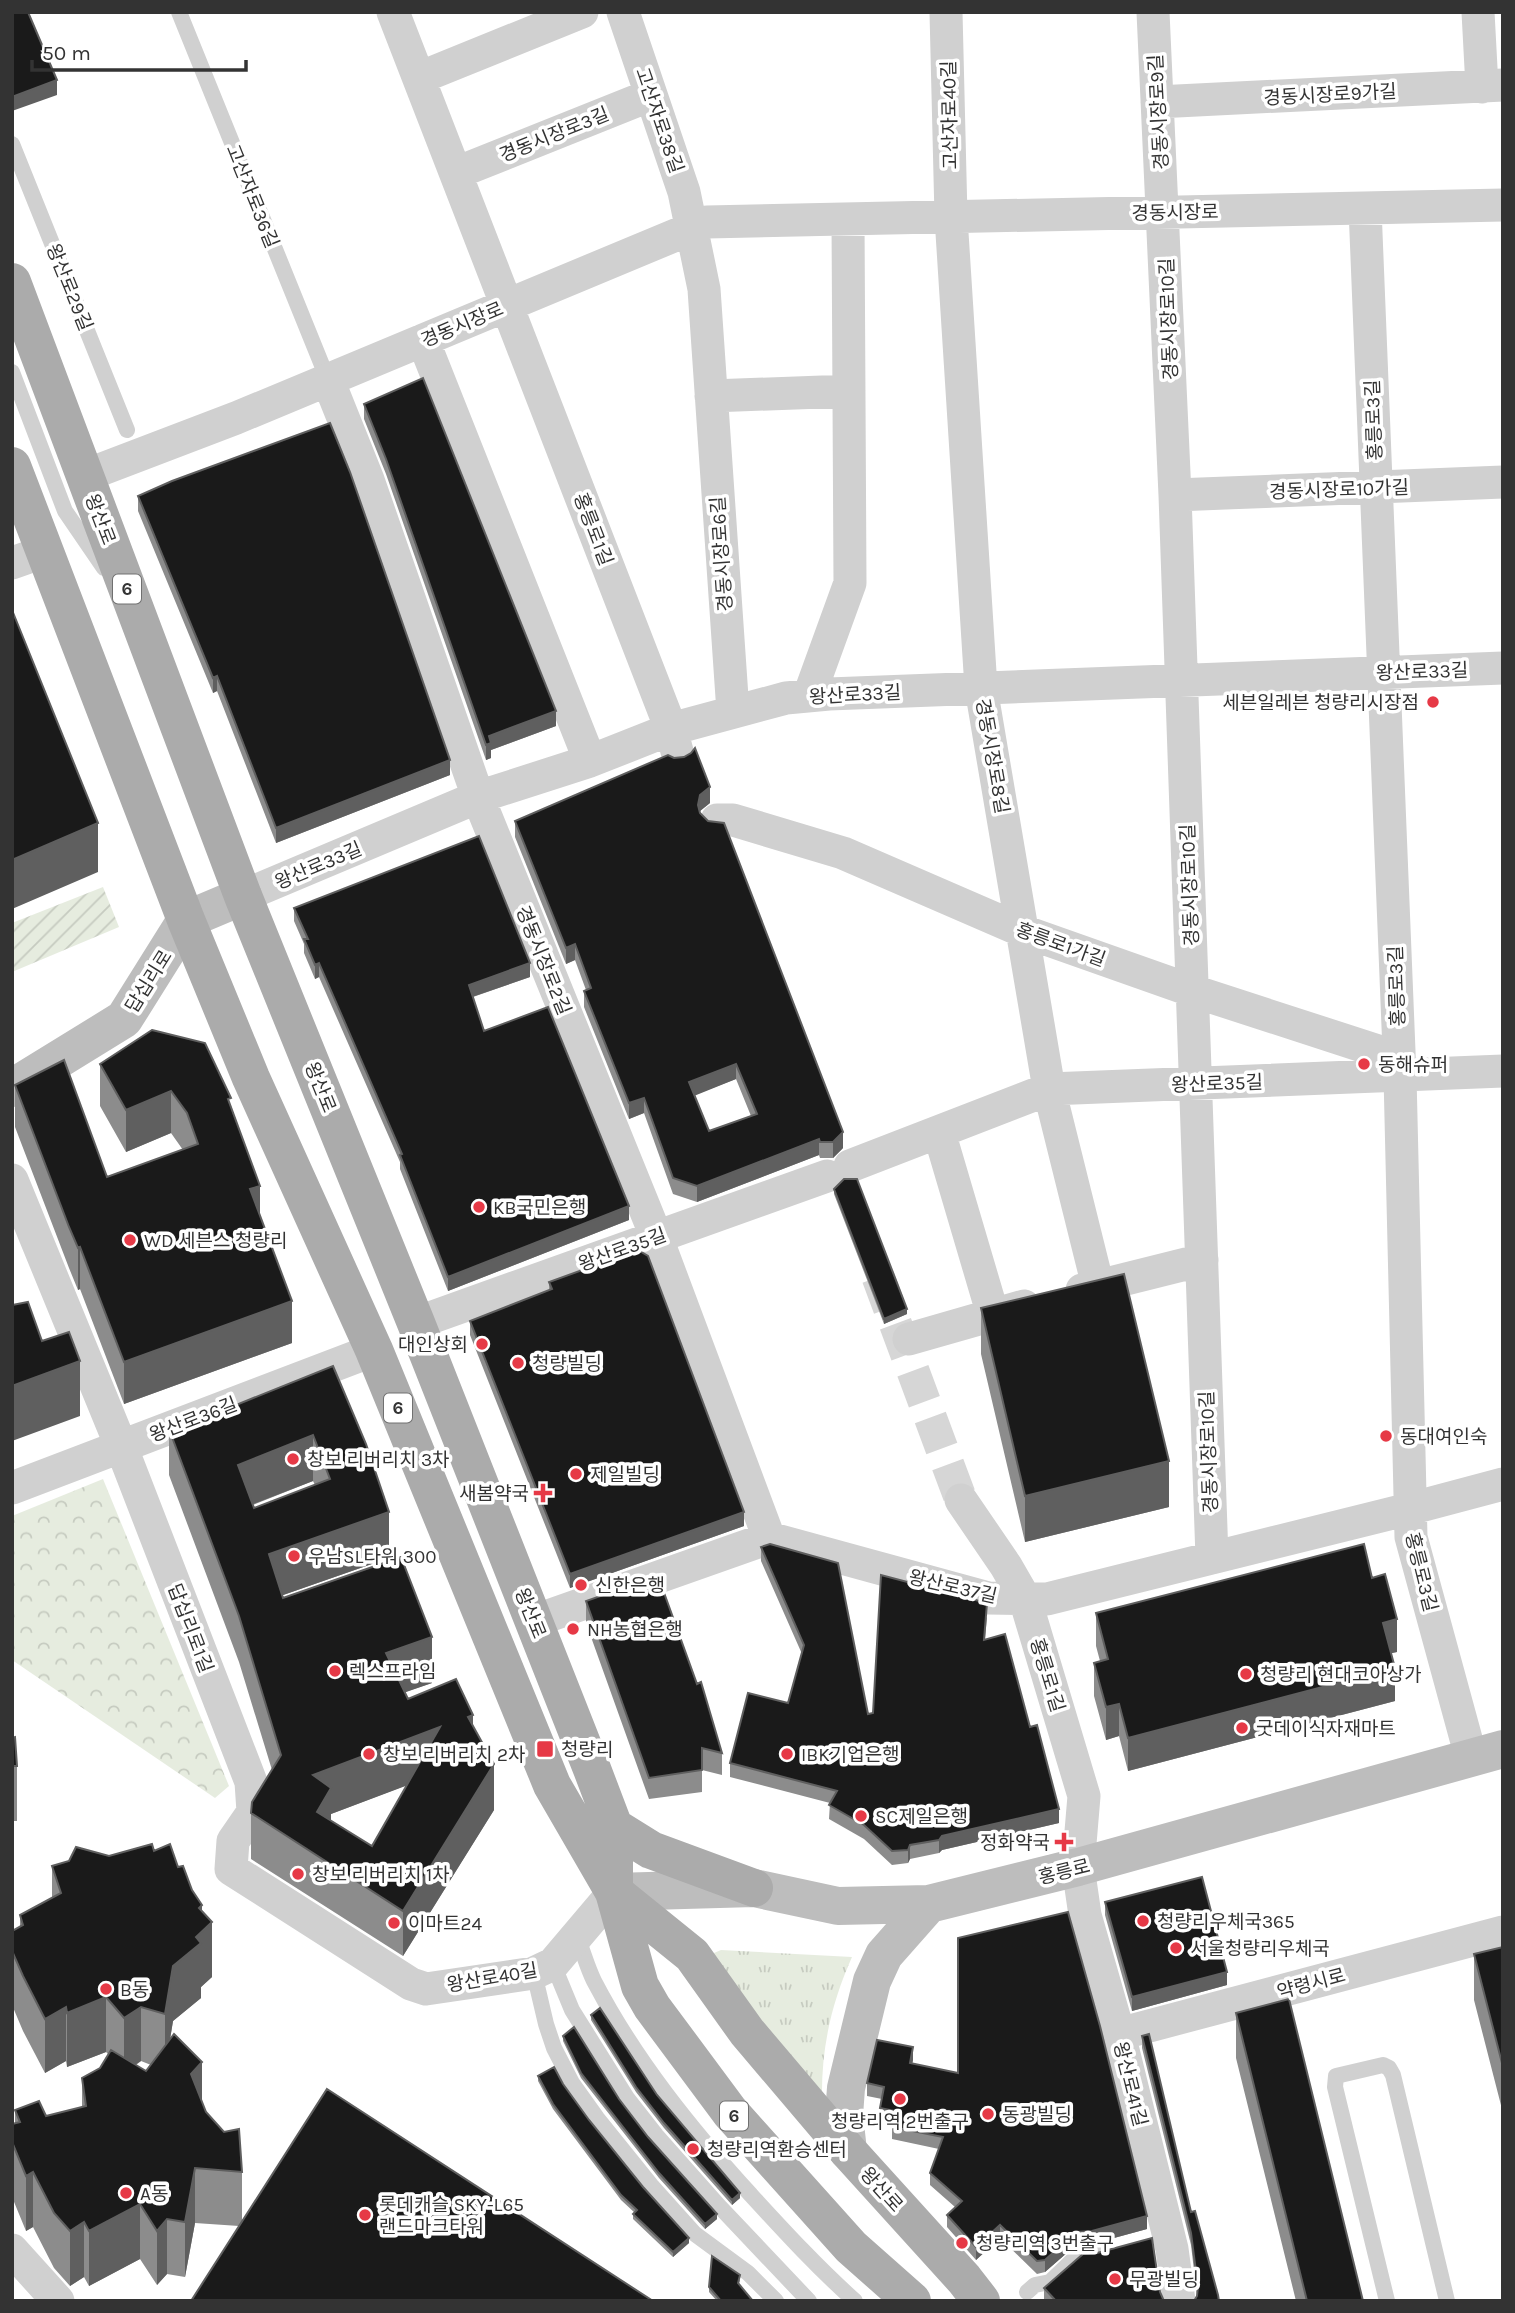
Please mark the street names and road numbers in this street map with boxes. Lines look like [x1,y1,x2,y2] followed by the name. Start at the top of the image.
[1145,53,1173,170] street label: 경동시장로9길
[938,60,962,170] street label: 고산자로40길
[631,65,687,176] street label: 고산자로38길
[1263,81,1397,109] street label: 경동시장로9가길
[496,103,612,167] street label: 경동시장로3길
[221,141,283,251] street label: 고산자로36길
[1131,201,1219,225] street label: 경동시장로
[42,241,96,334] street label: 왕산로29길
[1156,257,1182,381] street label: 경동시장로10길
[418,298,507,352] street label: 경동시장로
[1362,379,1386,461] street label: 홍릉로3길
[1269,477,1409,503] street label: 경동시장로10가길
[569,490,617,569] street label: 홍릉로1길
[80,491,120,548] street label: 왕산로
[707,495,737,612] street label: 경동시장로6길
[113,574,141,604] road number: 6
[1375,659,1469,685] street label: 왕산로33길
[808,682,902,708] street label: 왕산로33길
[971,697,1013,815] street label: 경동시장로8길
[1177,823,1203,947] street label: 경동시장로10길
[272,838,365,894] street label: 왕산로33길
[511,903,575,1018] street label: 경동시장로2길
[1013,919,1108,971] street label: 홍릉로1가길
[1385,945,1409,1027] street label: 홍릉로3길
[121,946,177,1017] street label: 답십리로
[300,1059,340,1116] street label: 왕산로
[1171,1071,1263,1097] street label: 왕산로35길
[575,1224,669,1276] street label: 왕산로35길
[1196,1390,1222,1514] street label: 경동시장로10길
[146,1393,240,1447] street label: 왕산로36길
[384,1394,412,1422] road number: 6
[1401,1530,1442,1614] street label: 홍릉로3길
[906,1566,999,1608] street label: 왕산로37길
[163,1581,217,1676] street label: 답십리로1길
[510,1585,550,1642] street label: 왕산로
[1025,1636,1069,1715] street label: 홍릉로1길
[1036,1855,1092,1889] street label: 홍릉로
[445,1959,539,1997] street label: 왕산로40길
[1275,1964,1348,2004] street label: 약령시로
[1109,2039,1151,2129] street label: 왕산로41길
[720,2102,748,2130] road number: 6
[856,2163,907,2217] street label: 왕산로

